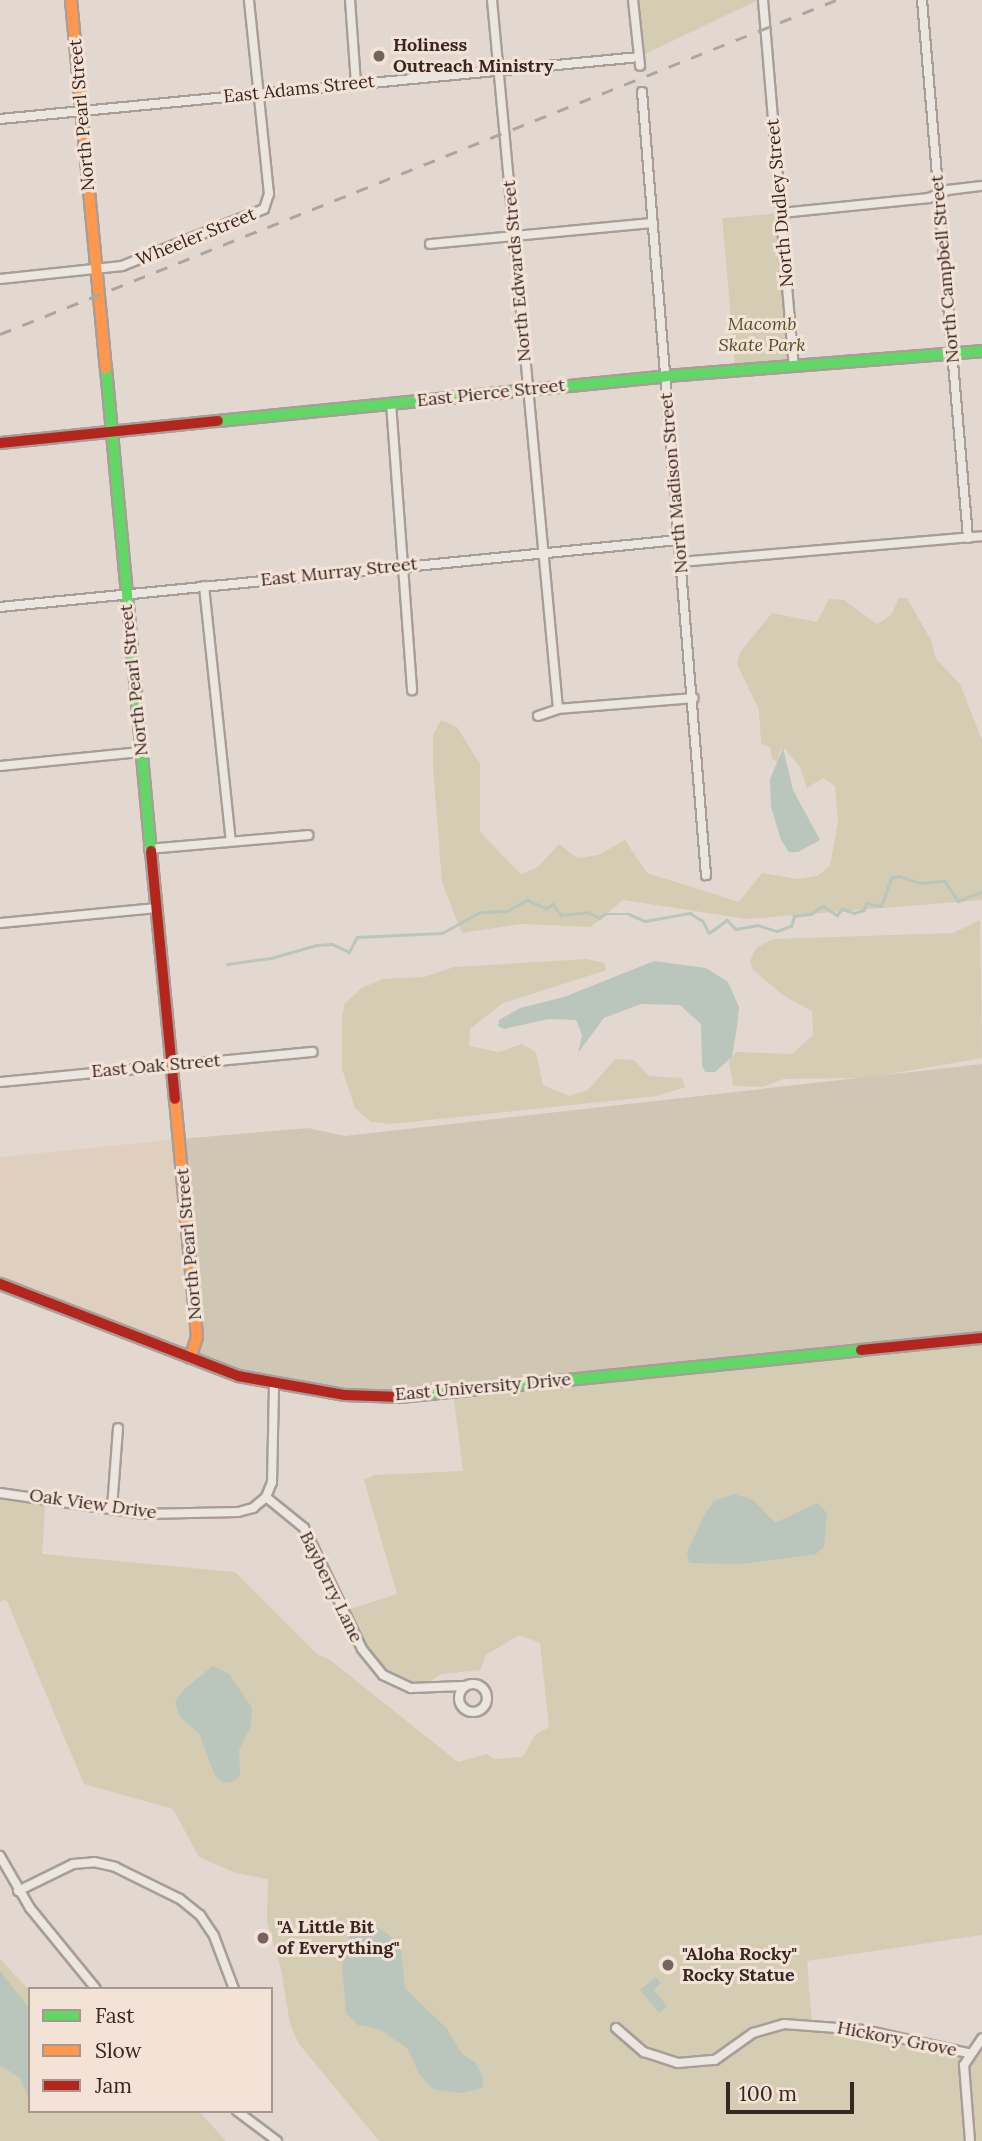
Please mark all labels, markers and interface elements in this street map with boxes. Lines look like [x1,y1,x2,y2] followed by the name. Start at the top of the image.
[393,35,554,78] place label: Holiness Outreach Ministry
[65,38,99,192] street label: North Pearl Street
[371,48,387,64] marker: Holiness Outreach Ministry
[222,70,376,108] street label: East Adams Street
[762,118,798,288] street label: North Dudley Street
[926,174,964,364] street label: North Campbell Street
[498,179,536,363] street label: North Edwards Street
[133,203,259,271] street label: Wheeler Street
[718,314,806,356] park label: Macomb Skate Park
[416,374,566,412] street label: East Pierce Street
[655,392,693,574] street label: North Madison Street
[259,553,419,591] street label: East Murray Street
[115,603,153,757] street label: North Pearl Street
[91,1050,221,1082] street label: East Oak Street
[172,1167,206,1321] street label: North Pearl Street
[394,1369,572,1405] street label: East University Drive
[28,1484,158,1524] street label: Oak View Drive
[295,1528,367,1646] street label: Bayberry Lane
[277,1917,400,1960] place label: "A Little Bit of Everything"
[255,1930,271,1946] marker: "A Little Bit of Everything"
[682,1944,797,1986] place label: "Aloha Rocky" Rocky Statue
[660,1957,676,1973] marker: "Aloha Rocky" Rocky Statue
[28,1987,273,2113] legend
[95,2002,134,2029] text: Fast
[835,2017,959,2061] street label: Hickory Grove
[95,2037,142,2064] text: Slow
[730,2068,858,2112] scale bar
[95,2072,132,2099] text: Jam
[739,2080,797,2107] text: 100 m

